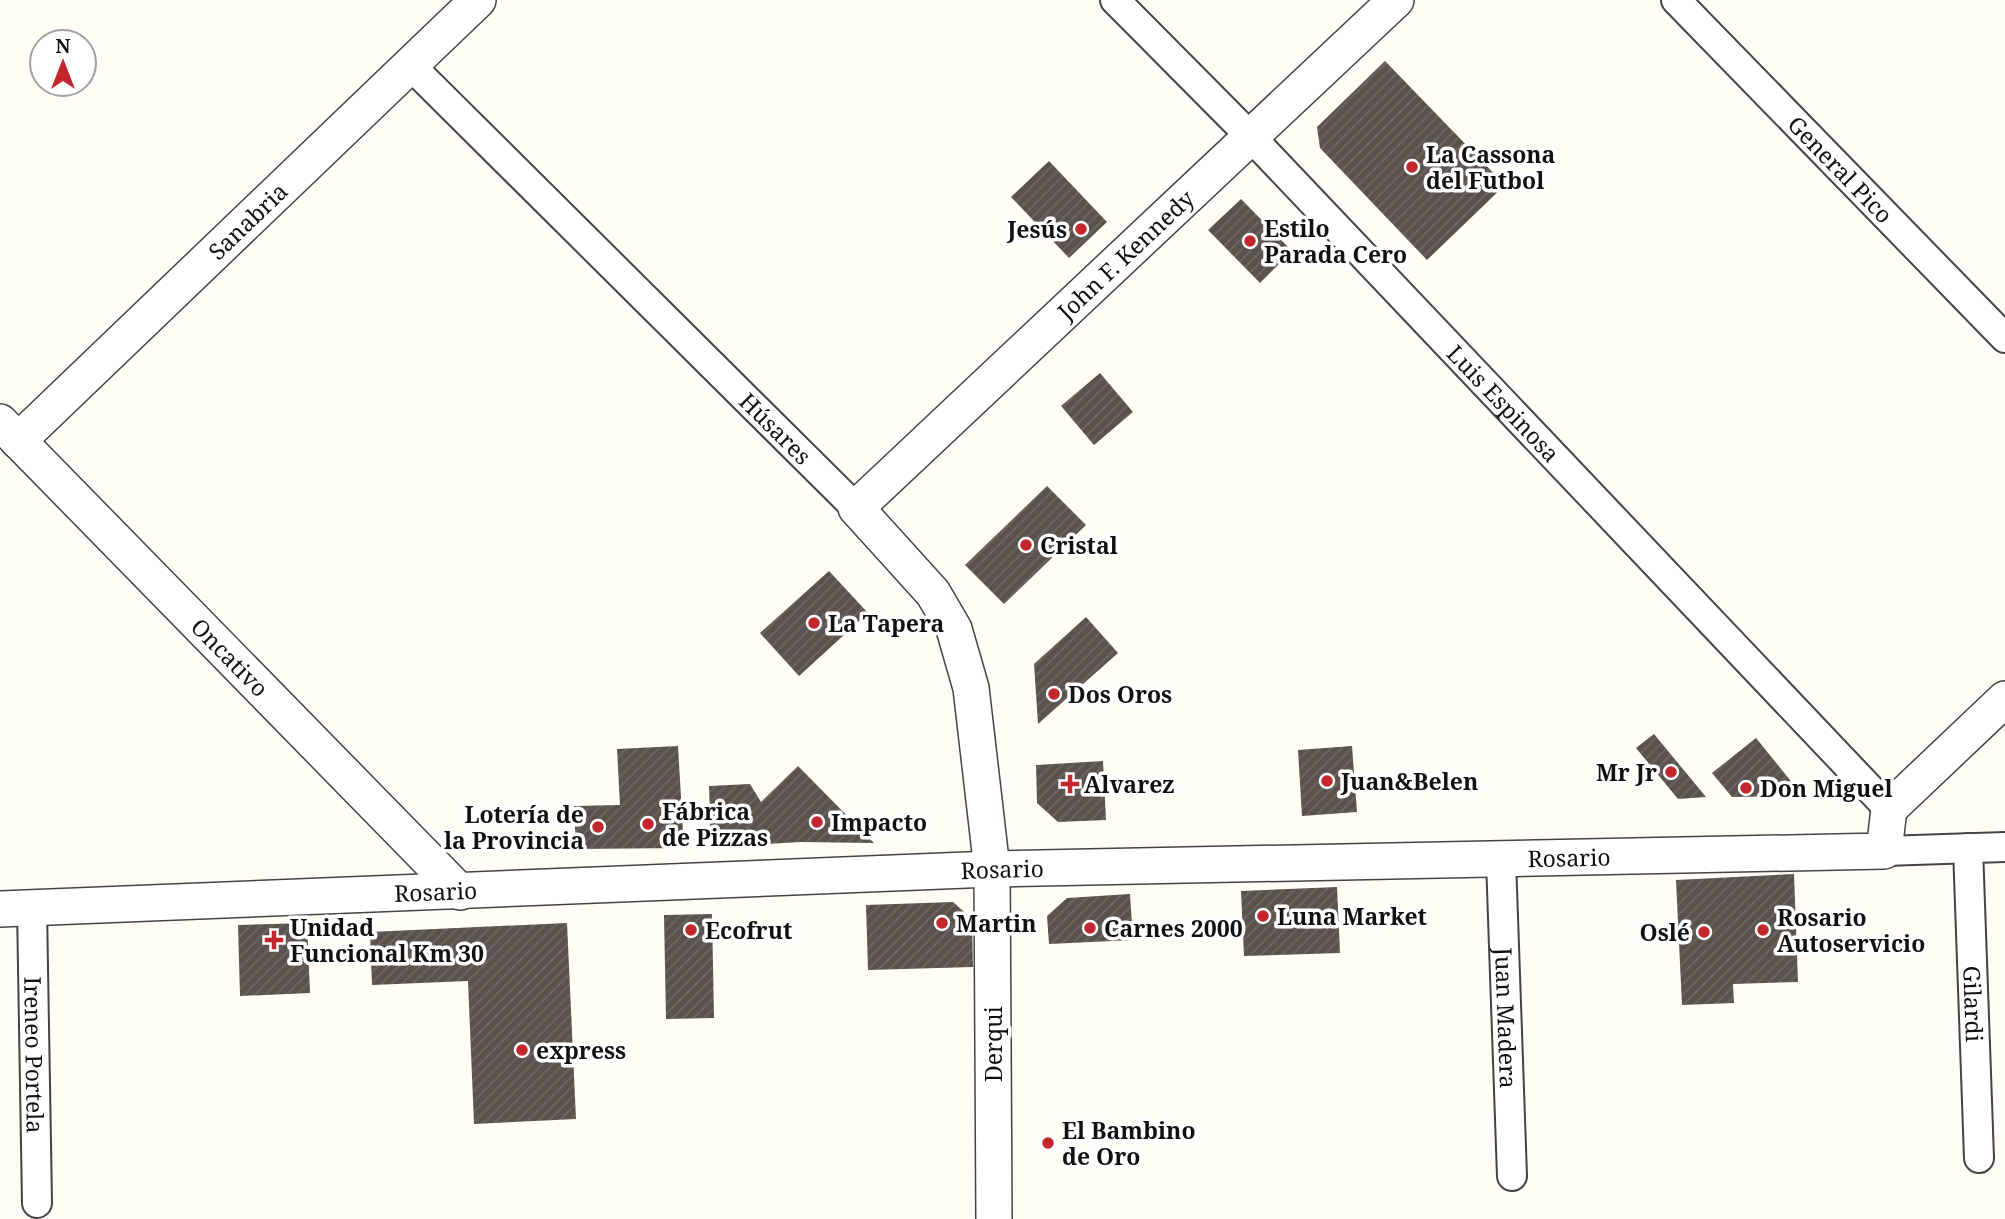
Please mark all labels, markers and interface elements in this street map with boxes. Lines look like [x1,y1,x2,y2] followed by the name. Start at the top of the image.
[28,28,98,98] north arrow
[56,33,71,59] text: N
[1781,108,1900,230] street label: General Pico
[1426,138,1556,196] place label: La Cassona del Futbol
[1404,159,1420,175] marker: La Cassona del Futbol
[201,175,294,267] street label: Sanabria
[1050,182,1201,327] street label: John F. Kennedy
[1264,212,1407,270] place label: Estilo Parada Cero
[1006,213,1067,245] place label: Jesús
[1073,221,1089,237] marker: Jesús
[1242,233,1258,249] marker: Estilo Parada Cero
[1440,338,1567,469] street label: Luis Espinosa
[733,385,819,471] street label: Húsares
[1040,529,1118,561] place label: Cristal
[1018,537,1034,553] marker: Cristal
[828,607,945,639] place label: La Tapera
[184,611,276,703] street label: Oncativo
[806,615,822,631] marker: La Tapera
[1068,678,1172,710] place label: Dos Oros
[1046,686,1062,702] marker: Dos Oros
[1596,756,1657,788] place label: Mr Jr
[1663,764,1679,780] marker: Mr Jr
[1340,765,1478,797] place label: Juan&Belen
[1084,768,1175,800] place label: Alvarez
[1760,772,1893,804] place label: Don Miguel
[1319,773,1335,789] marker: Juan&Belen
[1062,776,1078,792] marker: Alvarez
[1738,780,1754,796] marker: Don Miguel
[662,795,768,853] place label: Fábrica de Pizzas
[444,798,584,856] place label: Lotería de la Provincia
[831,806,927,838] place label: Impacto
[809,814,825,830] marker: Impacto
[640,816,656,832] marker: Fábrica de Pizzas
[590,819,606,835] marker: Lotería de la Provincia
[1527,841,1611,874] street label: Rosario
[960,852,1044,886] street label: Rosario
[393,874,478,909] street label: Rosario
[1277,900,1427,932] place label: Luna Market
[1777,901,1925,959] place label: Rosario Autoservicio
[956,907,1036,939] place label: Martin
[1255,908,1271,924] marker: Luna Market
[290,911,484,969] place label: Unidad Funcional Km 30
[1104,912,1243,944] place label: Carnes 2000
[705,914,792,946] place label: Ecofrut
[934,915,950,931] marker: Martin
[1640,916,1690,948] place label: Oslé
[1082,920,1098,936] marker: Carnes 2000
[683,922,699,938] marker: Ecofrut
[1755,922,1771,938] marker: Rosario Autoservicio
[1696,924,1712,940] marker: Oslé
[264,930,284,950] marker: Unidad Funcional Km 30
[1488,946,1525,1089] street label: Juan Madera
[1956,965,1991,1043] street label: Gilardi
[17,976,52,1134] street label: Ireneo Portela
[977,1005,1009,1082] street label: Derqui
[536,1034,626,1066] place label: express
[514,1042,530,1058] marker: express
[1062,1114,1196,1172] place label: El Bambino de Oro
[1040,1135,1056,1151] marker: El Bambino de Oro

